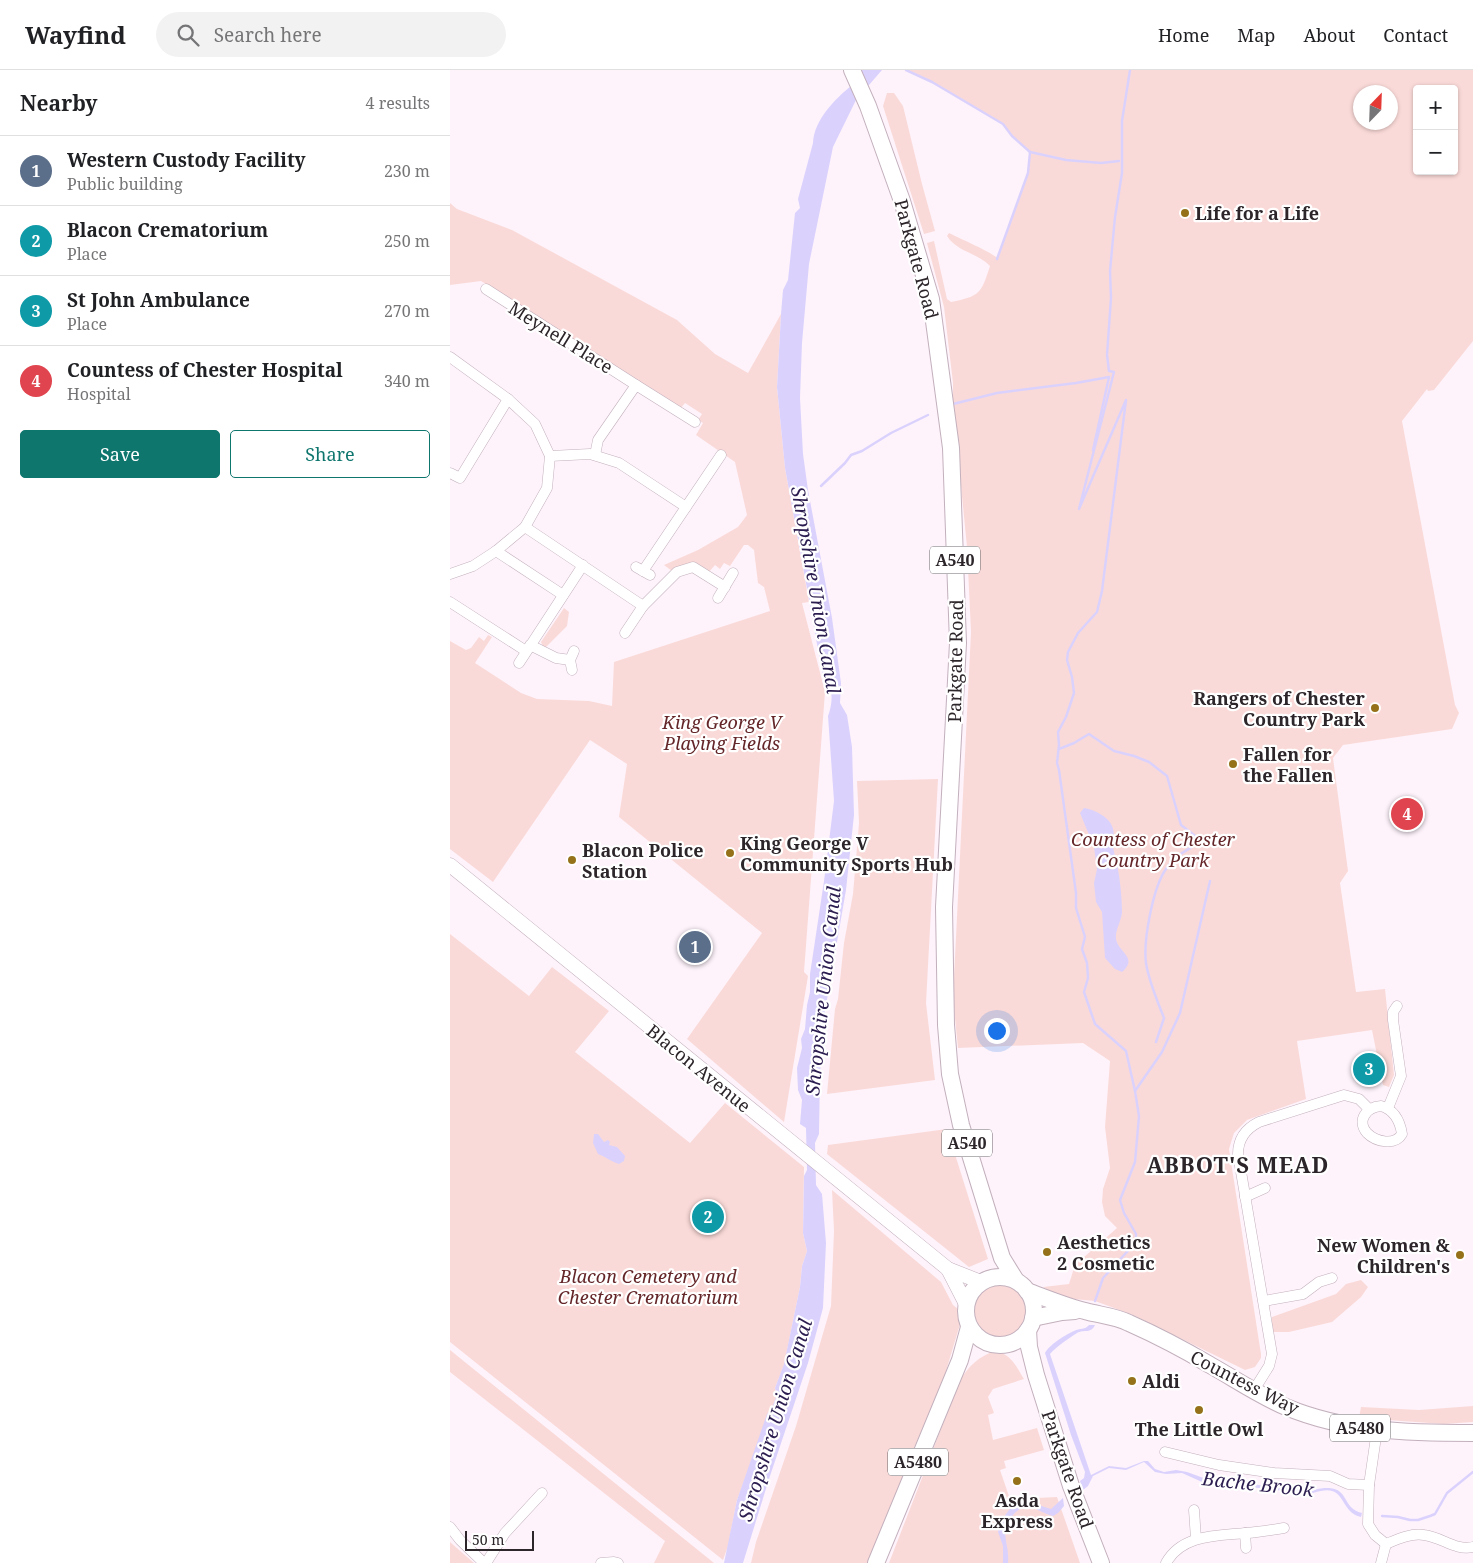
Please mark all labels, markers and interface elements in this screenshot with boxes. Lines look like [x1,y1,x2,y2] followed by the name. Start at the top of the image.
[156,12,506,57] search box
[25,18,126,51] text: Wayfind
[174,21,202,49] icon: search
[214,22,322,48] text: Search here
[1158,23,1209,47] text: Home
[1237,23,1275,47] text: Map
[1303,23,1355,47] text: About
[1383,23,1448,47] text: Contact
[1353,85,1398,130] north arrow
[1413,85,1458,175] map controls
[1413,85,1458,130] button: +
[20,89,98,117] text: Nearby
[366,92,430,114] text: 4 results
[1413,130,1458,175] button: −
[67,147,306,173] text: Western Custody Facility
[31,160,41,182] text: 1
[384,160,430,182] text: 230 m
[67,173,183,195] text: Public building
[889,196,945,322] street label: Parkgate Road
[1195,201,1319,225] place label: Life for a Life
[1179,207,1191,219] marker: Life for a Life
[67,217,268,243] text: Blacon Crematorium
[31,230,41,252] text: 2
[384,230,430,252] text: 250 m
[67,243,107,265] text: Place
[67,287,250,313] text: St John Ambulance
[504,295,618,379] street label: Meynell Place
[31,300,41,322] text: 3
[384,300,430,322] text: 270 m
[67,313,107,335] text: Place
[67,357,343,383] text: Countess of Chester Hospital
[31,370,41,392] text: 4
[384,370,430,392] text: 340 m
[67,383,131,405] text: Hospital
[20,430,220,478] button: Save
[230,430,430,478] button: Share
[785,484,847,696] water label: Shropshire Union Canal
[930,546,980,574] road number: A540
[942,599,968,723] street label: Parkgate Road
[1193,686,1366,731] place label: Rangers of Chester Country Park
[1369,702,1381,714] marker: Rangers of Chester Country Park
[661,710,784,755] park label: King George V Playing Fields
[1243,742,1334,787] place label: Fallen for the Fallen
[1227,758,1239,770] marker: Fallen for the Fallen
[1391,795,1423,833] pin: 4
[1071,827,1236,872] park label: Countess of Chester Country Park
[740,831,953,876] place label: King George V Community Sports Hub
[582,838,703,883] place label: Blacon Police Station
[724,847,736,859] marker: King George V Community Sports Hub
[566,854,578,866] marker: Blacon Police Station
[799,885,847,1097] water label: Shropshire Union Canal
[679,928,711,966] pin: 1
[984,1018,1010,1044] your location
[642,1019,756,1117] street label: Blacon Avenue
[1353,1050,1385,1088] pin: 3
[942,1130,992,1156] road number: A540
[1147,1149,1329,1179] district label: ABBOT'S MEAD
[692,1198,724,1236] pin: 2
[1057,1230,1155,1275] place label: Aesthetics 2 Cosmetic
[1317,1233,1451,1278] place label: New Women & Children's
[1041,1246,1053,1258] marker: Aesthetics 2 Cosmetic
[1454,1249,1466,1261] marker: New Women & Children's
[558,1264,738,1309] park label: Blacon Cemetery and Chester Crematorium
[732,1315,818,1524] water label: Shropshire Union Canal
[1187,1344,1304,1420] street label: Countess Way
[1142,1369,1181,1393] place label: Aldi
[1126,1375,1138,1387] marker: Aldi
[1193,1404,1205,1416] marker: The Little Owl
[1037,1407,1099,1531] street label: Parkgate Road
[1330,1415,1390,1442] road number: A5480
[1135,1417,1264,1441] place label: The Little Owl
[888,1448,948,1475] road number: A5480
[1200,1465,1316,1503] water label: Bache Brook
[1011,1475,1023,1487] marker: Asda Express
[981,1488,1053,1533] place label: Asda Express
[465,1528,534,1551] scale bar
[472,1530,505,1549] text: 50 m

